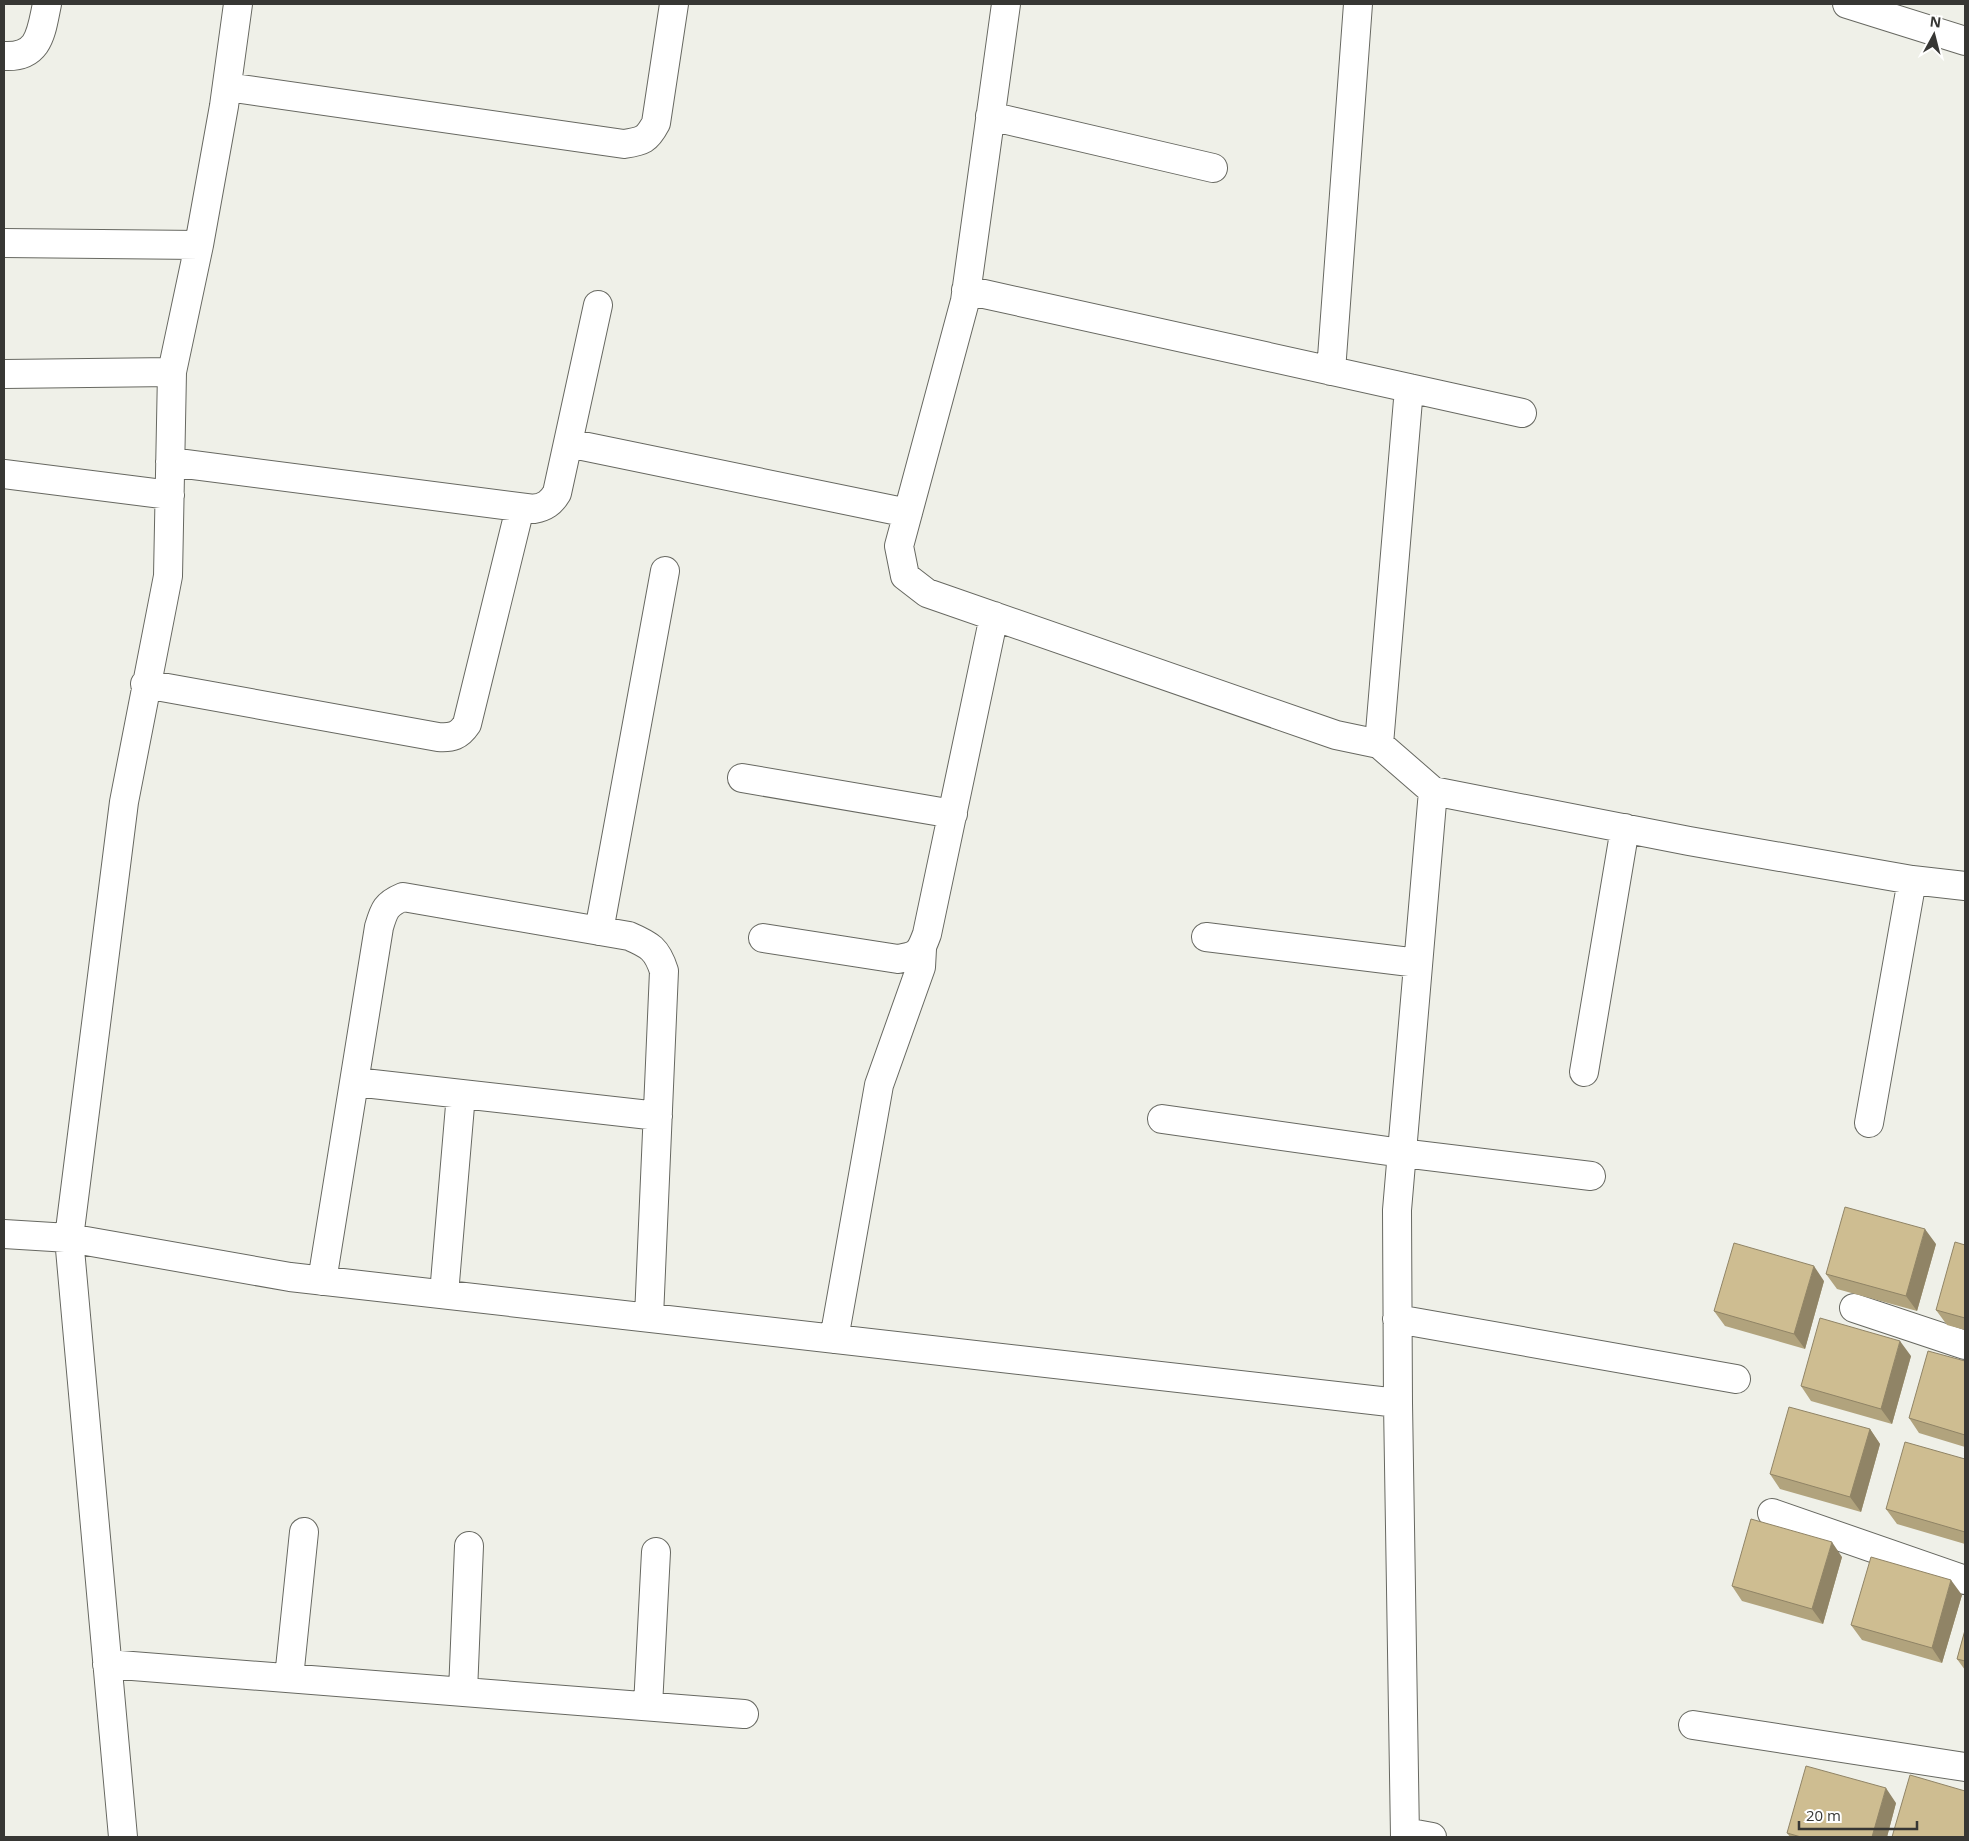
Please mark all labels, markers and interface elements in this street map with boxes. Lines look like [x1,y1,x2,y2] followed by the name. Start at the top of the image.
[1909,10,1959,60] north arrow
[1929,11,1942,32] text: N
[1799,1798,1916,1830] scale bar
[1806,1805,1841,1825] text: 20 m

